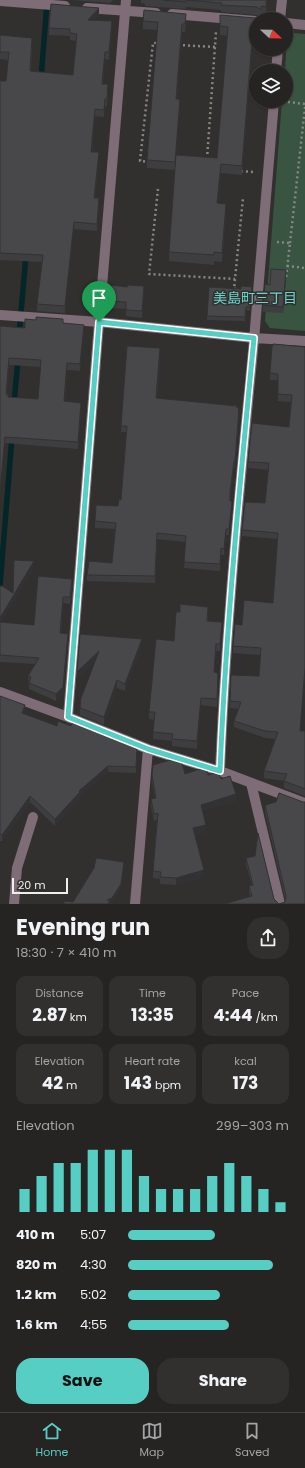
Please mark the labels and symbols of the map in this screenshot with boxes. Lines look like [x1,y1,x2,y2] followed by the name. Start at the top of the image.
[249,12,293,56] north arrow
[82,281,116,322] pin
[213,288,297,308] district label: 美島町三丁目
[12,876,68,895] scale bar

